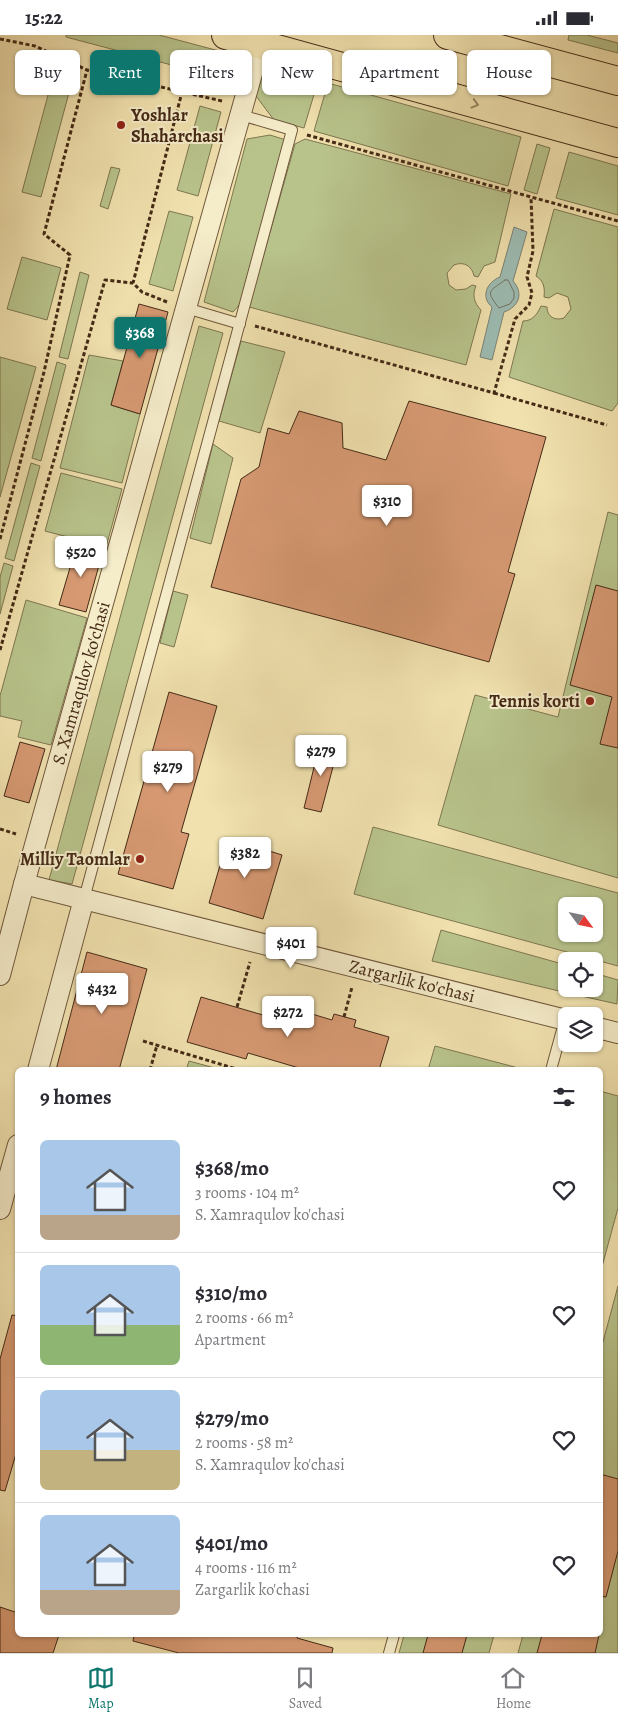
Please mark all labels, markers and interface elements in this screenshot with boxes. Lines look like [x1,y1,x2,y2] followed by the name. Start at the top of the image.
[25,5,63,31] text: 15:22
[15,50,80,95] chip: Buy
[90,50,160,95] chip: Rent
[170,50,252,95] chip: Filters
[262,50,332,95] chip: New
[342,50,457,95] chip: Apartment
[467,50,551,95] chip: House
[471,98,479,108] one-way arrow
[130,103,224,148] place label: Yoshlar Shaharchasi
[115,119,127,131] marker: Yoshlar Shaharchasi
[110,317,170,359] pin: $368
[125,322,155,344] text: $368
[357,485,417,527] pin: $310
[373,490,401,512] text: $310
[51,535,111,578] pin: $520
[66,541,96,563] text: $520
[46,599,116,767] street label: S. Xamraqulov ko'chasi
[489,689,580,713] place label: Tennis korti
[584,695,596,707] marker: Tennis korti
[291,735,351,777] pin: $279
[306,740,336,762] text: $279
[138,751,198,793] pin: $279
[153,756,183,778] text: $279
[215,837,275,879] pin: $382
[230,842,260,864] text: $382
[20,847,131,871] place label: Milliy Taomlar
[134,853,146,865] marker: Milliy Taomlar
[558,897,602,943] north arrow
[558,897,603,1052] map controls
[261,927,321,969] pin: $401
[277,932,305,954] text: $401
[558,952,603,997] button: locate
[346,954,478,1008] street label: Zargarlik ko'chasi
[72,973,132,1015] pin: $432
[87,978,117,1000] text: $432
[258,995,318,1038] pin: $272
[273,1001,303,1023] text: $272
[558,1007,603,1052] button: layers
[40,1083,111,1111] text: 9 homes
[550,1083,578,1111] icon: filters
[195,1154,269,1182] text: $368/mo
[80,1160,140,1220] icon: home
[550,1176,578,1204] icon: heart
[195,1182,299,1204] text: 3 rooms · 104 m²
[195,1204,345,1226] text: S. Xamraqulov ko'chasi
[195,1279,267,1307] text: $310/mo
[80,1285,140,1345] icon: home
[550,1301,578,1329] icon: heart
[195,1307,293,1329] text: 2 rooms · 66 m²
[195,1329,266,1351] text: Apartment
[195,1404,269,1432] text: $279/mo
[80,1410,140,1470] icon: home
[550,1426,578,1454] icon: heart
[195,1432,293,1454] text: 2 rooms · 58 m²
[195,1454,345,1476] text: S. Xamraqulov ko'chasi
[195,1529,268,1557] text: $401/mo
[80,1535,140,1595] icon: home
[550,1551,578,1579] icon: heart
[195,1557,297,1579] text: 4 rooms · 116 m²
[195,1579,310,1601] text: Zargarlik ko'chasi
[87,1664,115,1713] tab: Map
[289,1664,322,1713] tab: Saved
[496,1664,531,1713] tab: Home

